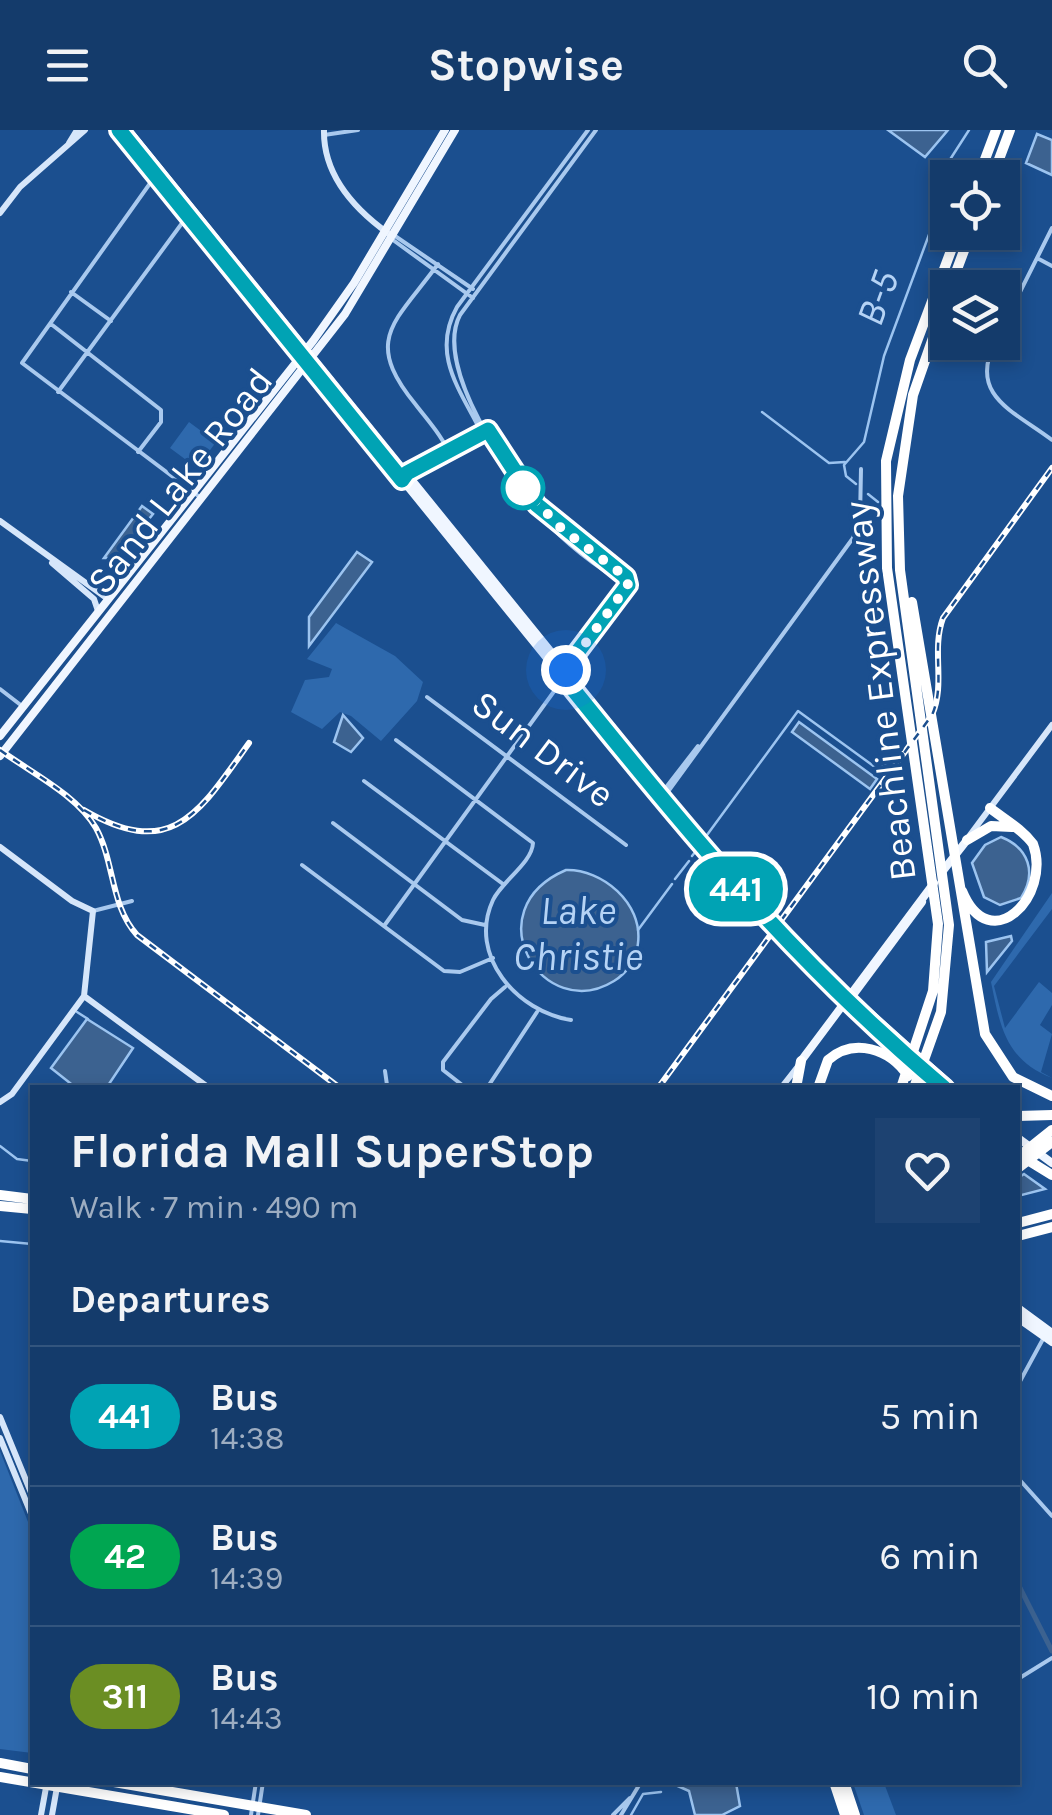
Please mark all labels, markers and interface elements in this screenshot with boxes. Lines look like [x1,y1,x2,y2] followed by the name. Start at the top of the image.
[40,38,95,93] icon: menu
[957,38,1012,93] icon: search
[428,39,624,91] text: Stopwise
[930,160,1020,360] map controls
[930,160,1020,250] button: locate
[845,264,909,332] water label: B-5
[930,270,1020,360] button: layers
[78,359,282,603] street label: Sand Lake Road
[502,467,544,509] unlabelled marker
[834,498,926,883] street label: Beachline Expressway
[541,645,591,695] your location
[463,681,623,817] street label: Sun Drive
[678,856,794,922] line badge: 441
[709,869,763,910] text: 441
[513,887,643,980] water label: Lake Christie
[875,1118,980,1223] button: heart
[70,1123,594,1179] text: Florida Mall SuperStop
[70,1189,358,1226] text: Walk · 7 min · 490 m
[70,1277,270,1322] text: Departures
[210,1375,279,1420] text: Bus
[880,1394,980,1439] text: 5 min
[98,1396,152,1437] text: 441
[210,1420,284,1457] text: 14:38
[210,1515,279,1560] text: Bus
[879,1534,980,1579] text: 6 min
[104,1536,146,1577] text: 42
[210,1560,283,1597] text: 14:39
[210,1655,279,1700] text: Bus
[866,1674,980,1719] text: 10 min
[102,1676,148,1717] text: 311
[210,1700,283,1737] text: 14:43

